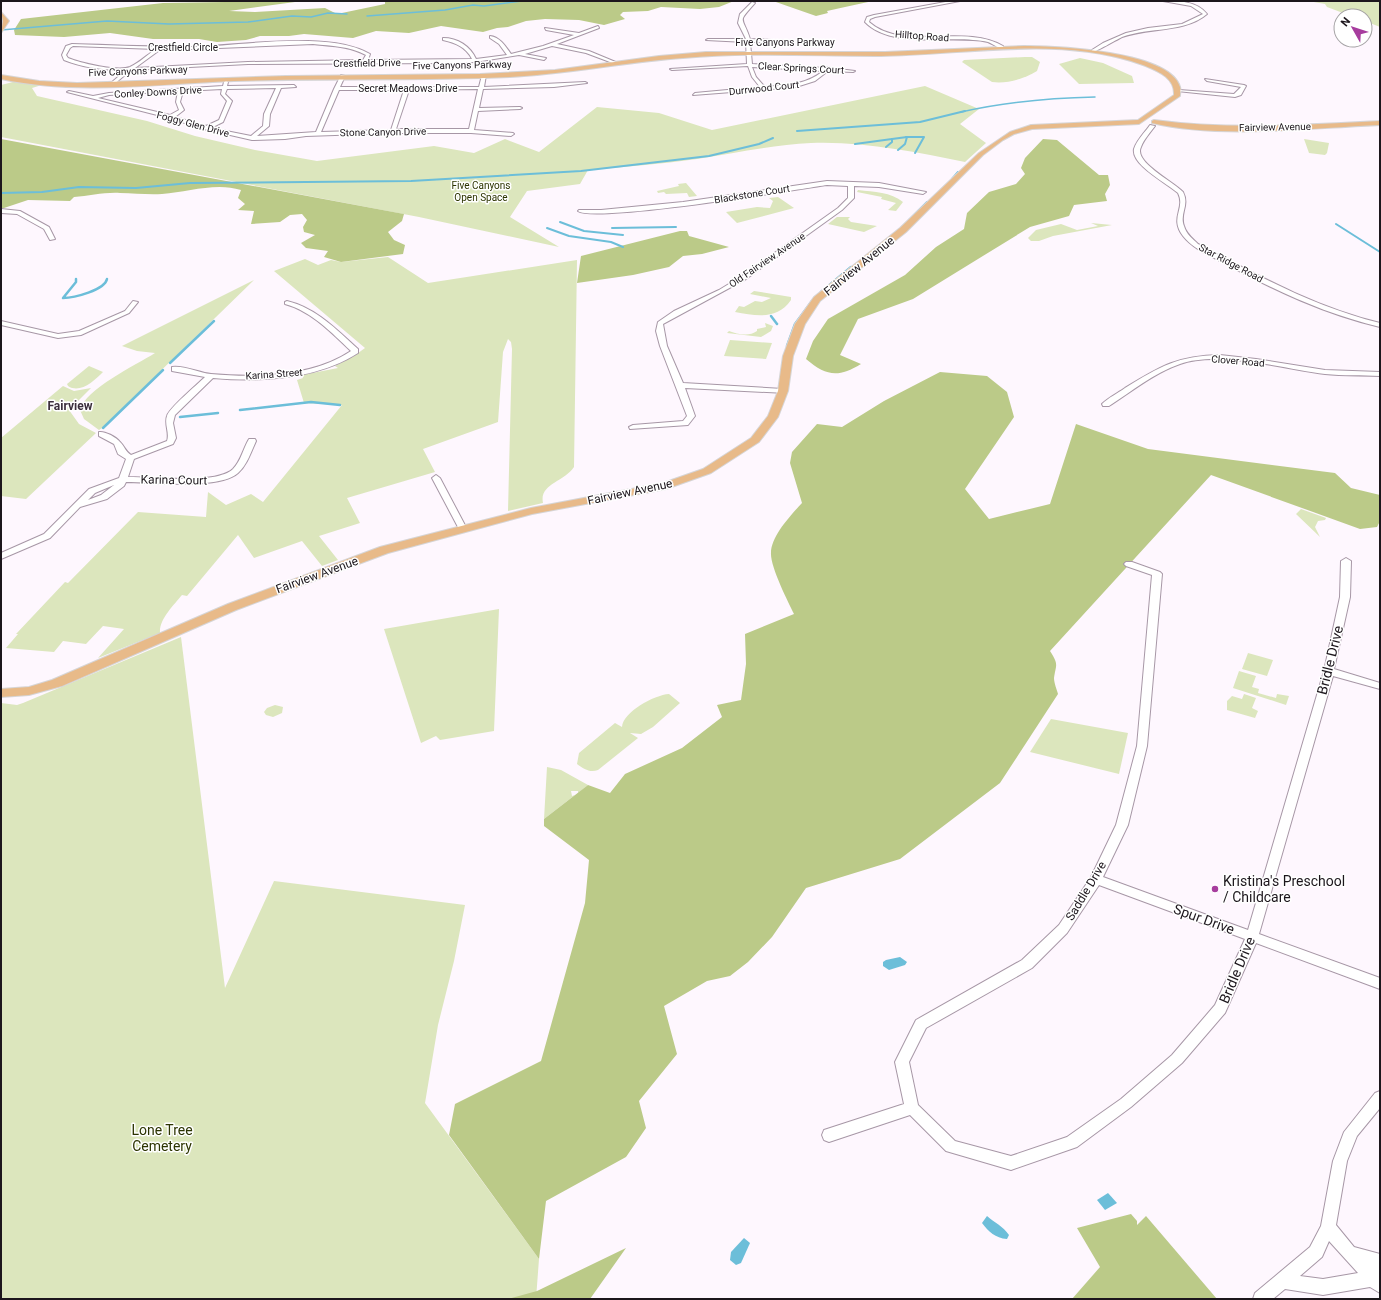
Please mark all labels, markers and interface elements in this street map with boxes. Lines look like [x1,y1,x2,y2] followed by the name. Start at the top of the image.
[1333,8,1373,48] north arrow
[1338,15,1353,29] text: N
[895,29,949,43] street label: Hilltop Road
[735,37,835,48] street label: Five Canyons Parkway
[148,42,218,53] street label: Crestfield Circle
[333,57,401,69] street label: Crestfield Drive
[412,59,512,71] street label: Five Canyons Parkway
[758,60,844,76] street label: Clear Springs Court
[88,64,188,78] street label: Five Canyons Parkway
[728,79,800,97] street label: Durrwood Court
[358,83,458,94] street label: Secret Meadows Drive
[114,84,202,100] street label: Conley Downs Drive
[156,109,230,139] street label: Foggy Glen Drive
[1239,121,1311,133] street label: Fairview Avenue
[340,126,426,138] street label: Stone Canyon Drive
[451,180,511,203] park label: Five Canyons Open Space
[713,183,791,205] street label: Blackstone Court
[727,230,807,290] street label: Old Fairview Avenue
[821,233,897,299] street label: Fairview Avenue
[1197,241,1265,285] street label: Star Ridge Road
[1211,353,1265,369] street label: Clover Road
[245,367,303,381] street label: Karina Street
[47,399,93,413] district label: Fairview
[141,472,208,488] street label: Karina Court
[586,476,674,508] street label: Fairview Avenue
[274,554,360,596] street label: Fairview Avenue
[1314,624,1346,696] street label: Bridle Drive
[1063,859,1109,923] street label: Saddle Drive
[1223,873,1345,905] place label: Kristina's Preschool / Childcare
[1210,884,1220,894] marker: Kristina's Preschool / Childcare
[1171,901,1237,937] street label: Spur Drive
[1216,934,1258,1006] street label: Bridle Drive
[131,1122,193,1154] park label: Lone Tree Cemetery

